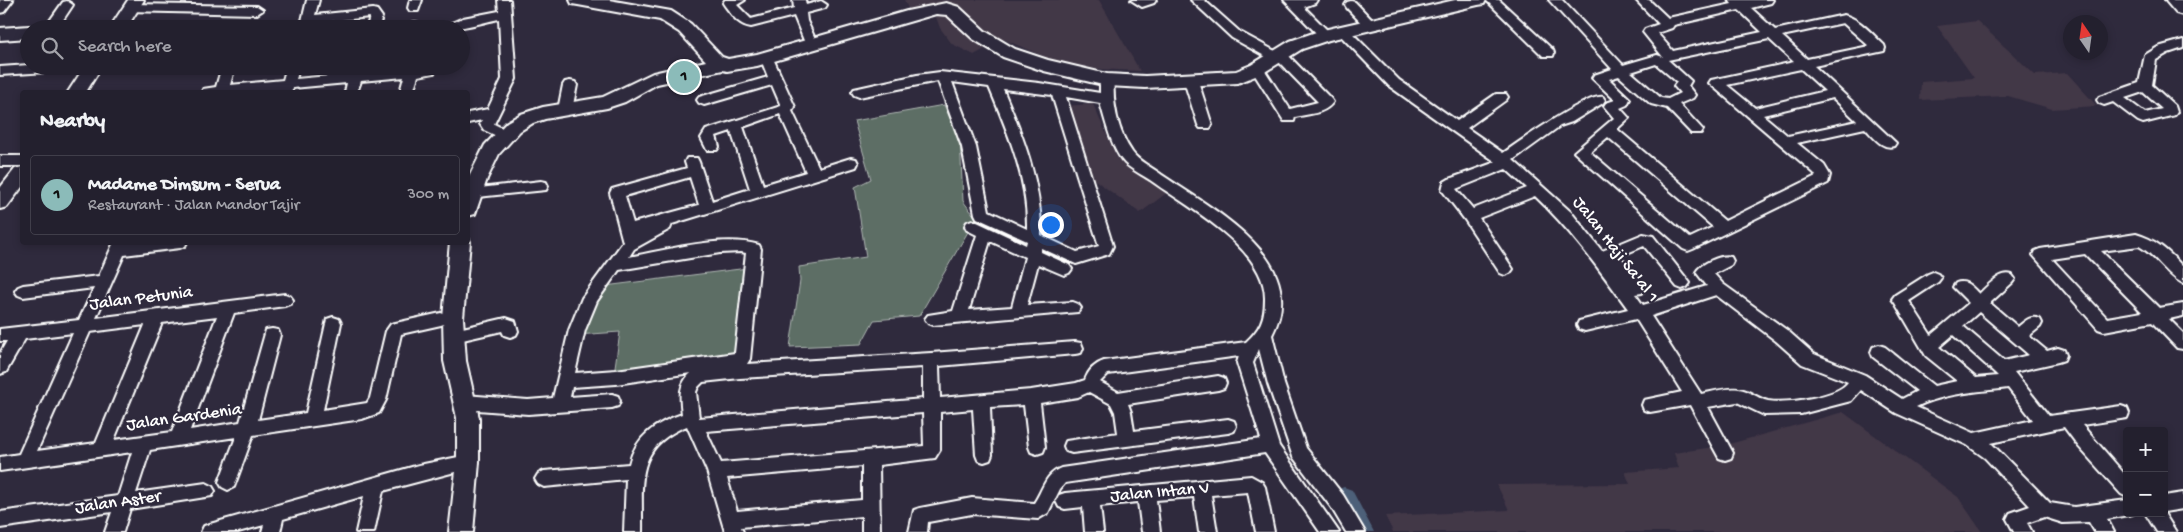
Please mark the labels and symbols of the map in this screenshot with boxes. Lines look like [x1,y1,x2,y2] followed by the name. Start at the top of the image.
[2063,15,2108,60] north arrow
[668,58,700,96] pin: 1
[1567,193,1663,307] street label: Jalan Haji Sa'al 1
[1038,212,1064,238] your location
[88,282,195,316] street label: Jalan Petunia
[125,399,244,436] street label: Jalan Gardenia
[1110,478,1210,508] street label: Jalan Intan V
[74,486,164,519] street label: Jalan Aster

